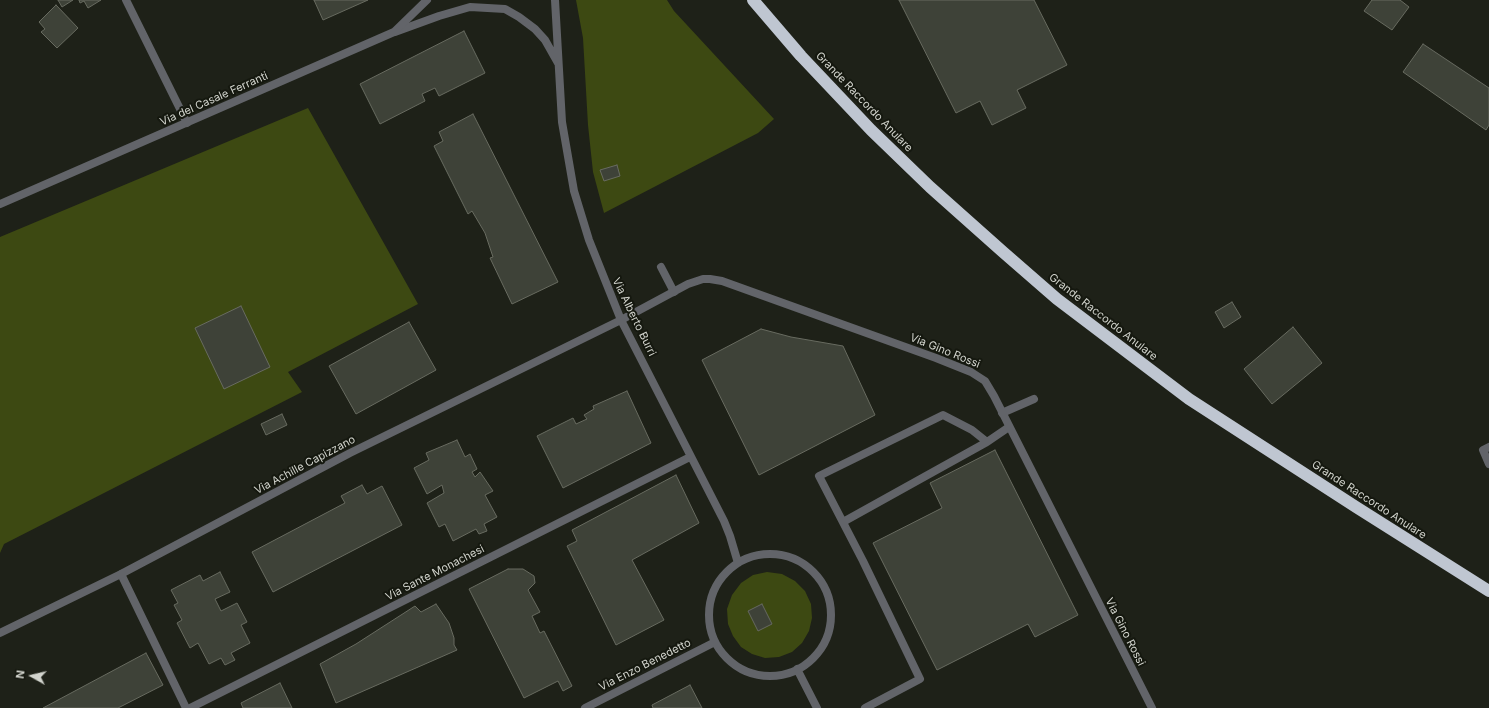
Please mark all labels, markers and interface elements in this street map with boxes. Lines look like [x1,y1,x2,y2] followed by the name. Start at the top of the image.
[813,49,915,155] street label: Grande Raccordo Anulare
[158,69,270,129] street label: Via del Casale Ferranti
[1046,271,1160,363] street label: Grande Raccordo Anulare
[609,276,659,358] street label: Via Alberto Burri
[908,331,982,371] street label: Via Gino Rossi
[252,433,358,497] street label: Via Achille Capizzano
[1309,458,1429,542] street label: Grande Raccordo Anulare
[383,542,487,604] street label: Via Sante Monachesi
[1102,596,1148,668] street label: Via Gino Rossi
[597,636,693,694] street label: Via Enzo Benedetto
[12,656,52,696] north arrow
[13,669,28,679] text: N

